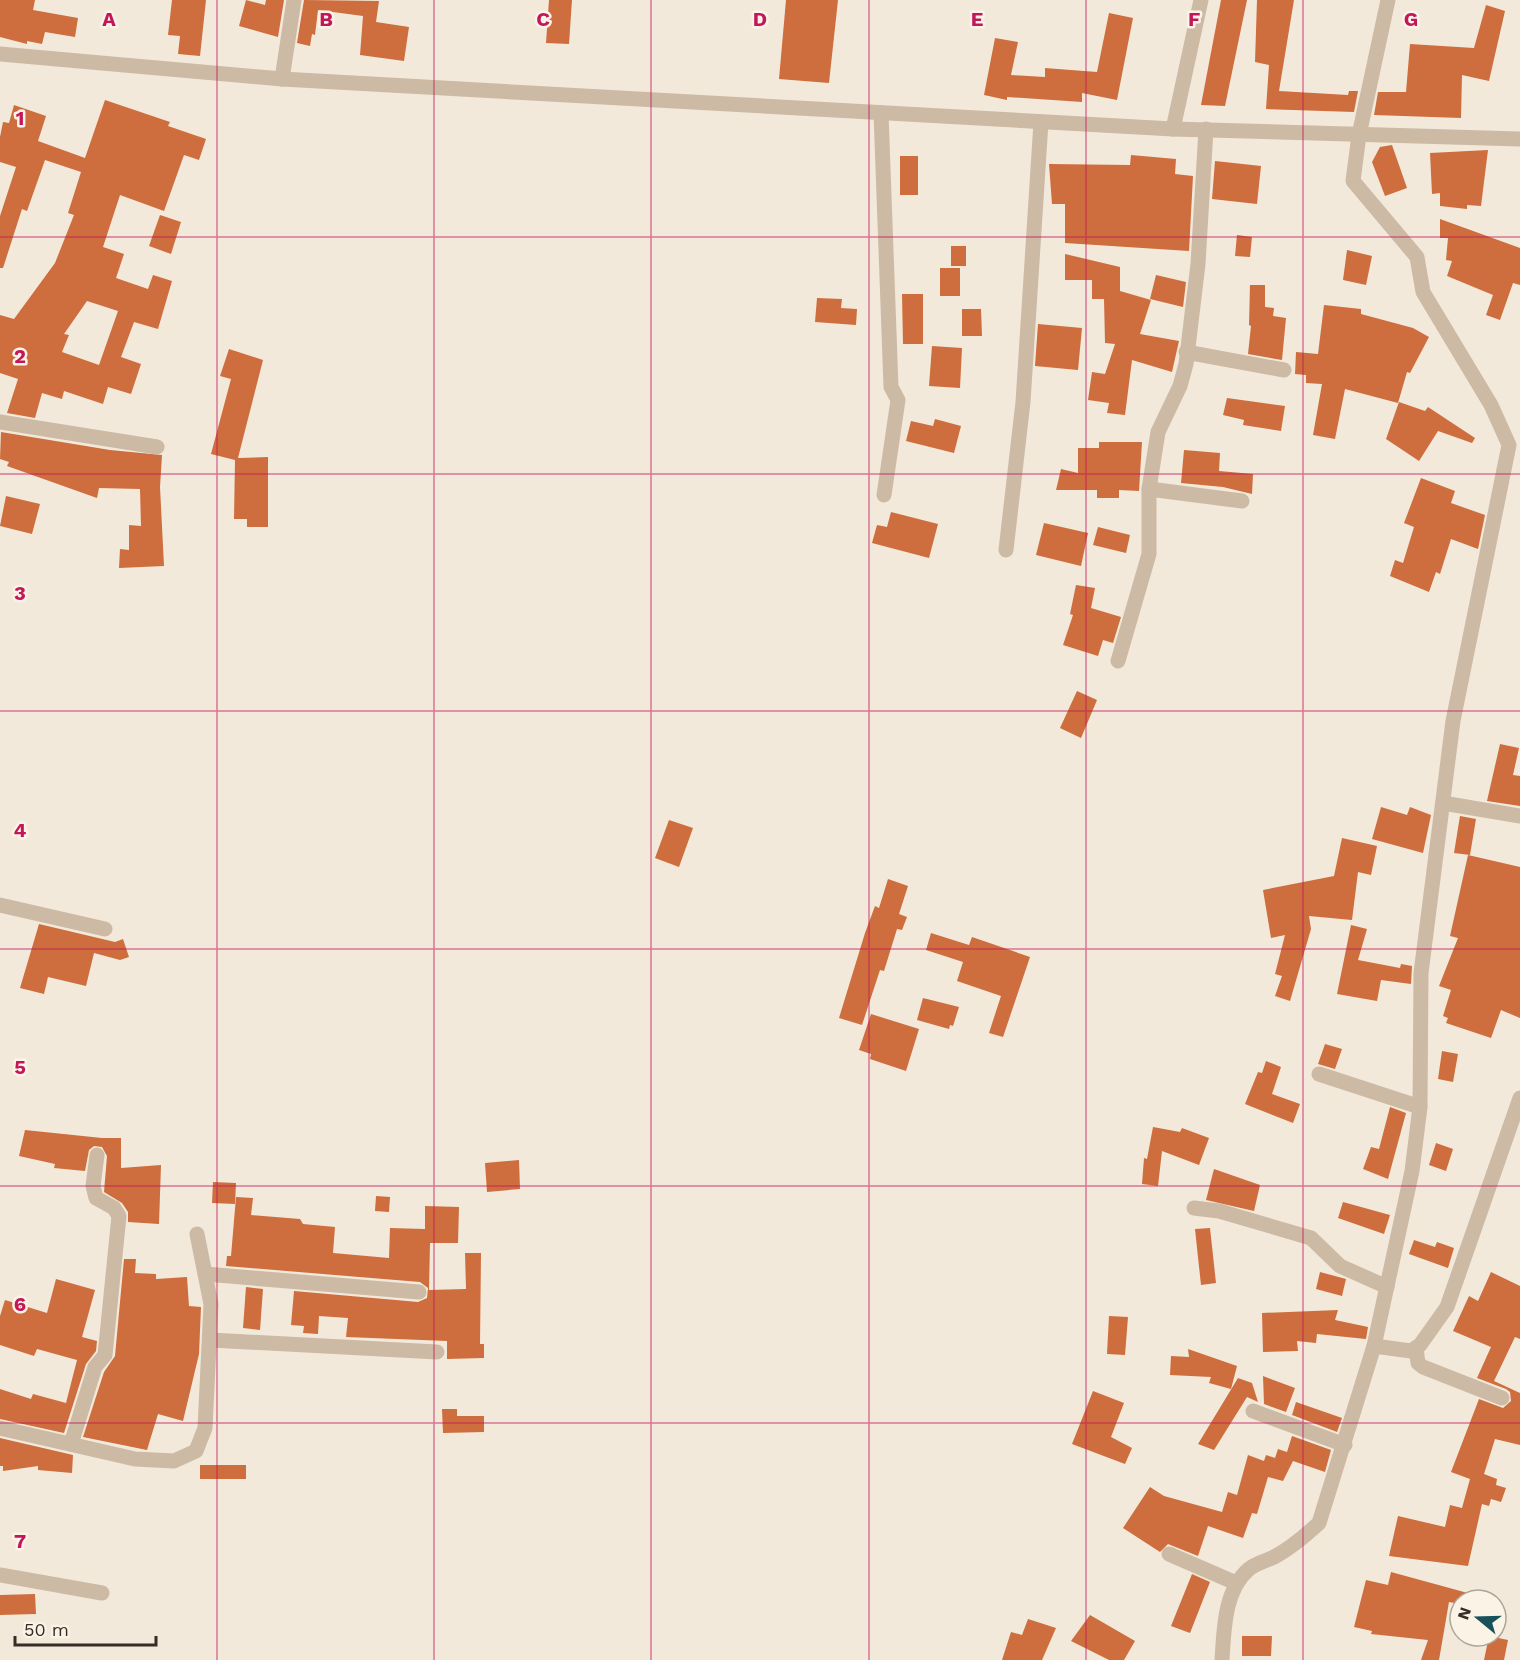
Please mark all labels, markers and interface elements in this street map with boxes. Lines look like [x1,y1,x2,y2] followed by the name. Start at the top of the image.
[102,7,116,31] text: A
[319,7,333,31] text: B
[536,7,550,31] text: C
[753,7,767,31] text: D
[971,7,983,31] text: E
[1188,7,1200,31] text: F
[1404,7,1418,31] text: G
[16,106,24,130] text: 1
[14,344,26,368] text: 2
[14,581,26,605] text: 3
[14,818,27,842] text: 4
[14,1055,26,1079] text: 5
[14,1292,26,1316] text: 6
[14,1529,26,1553] text: 7
[1448,1588,1508,1648] north arrow
[1453,1605,1475,1622] text: N
[15,1609,156,1647] scale bar
[24,1619,69,1640] text: 50 m

